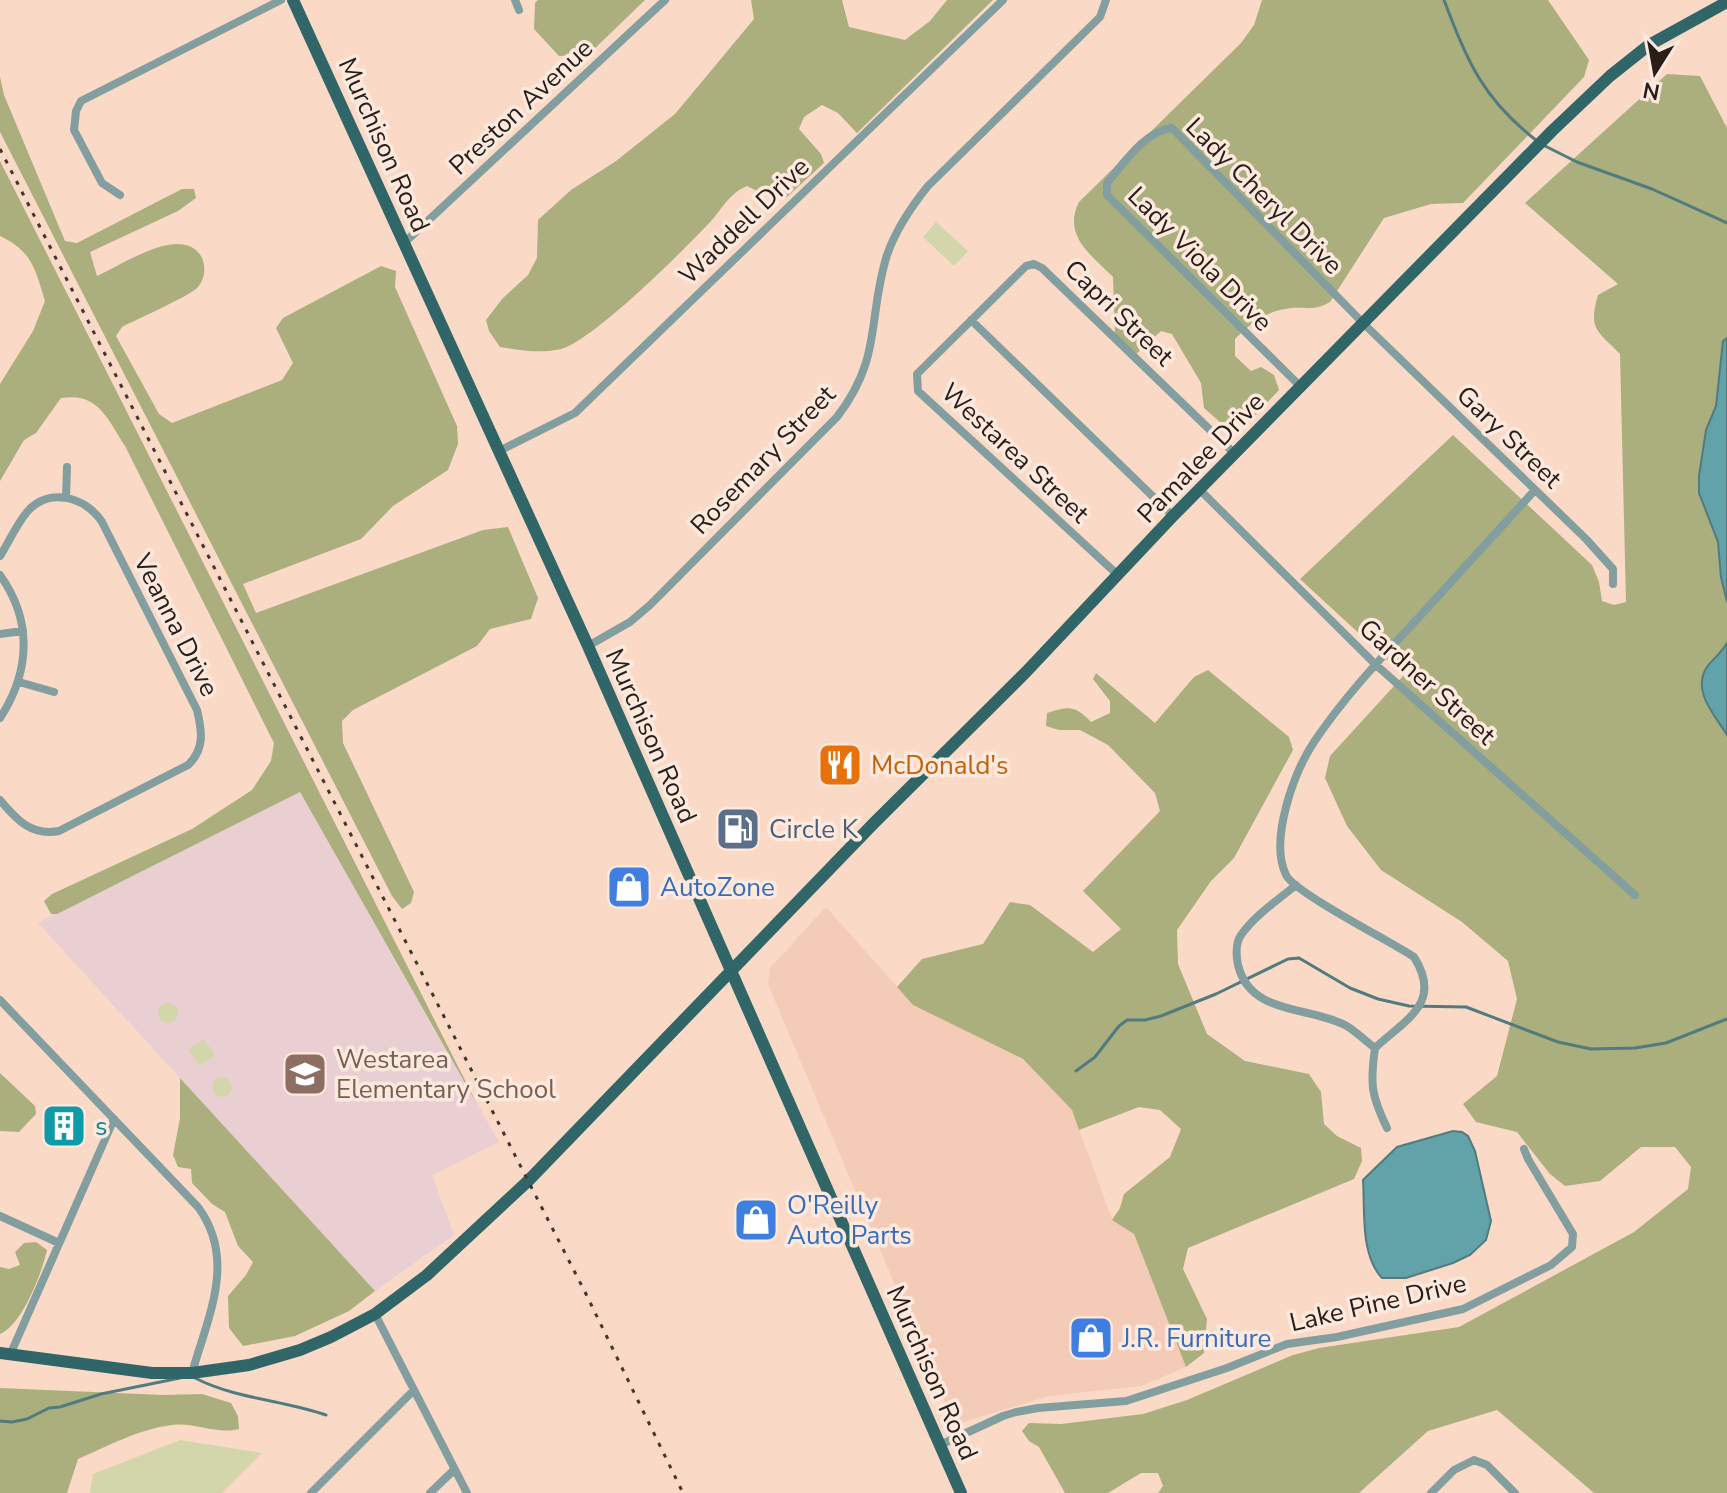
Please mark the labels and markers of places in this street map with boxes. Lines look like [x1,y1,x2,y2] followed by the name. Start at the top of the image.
[816,741,864,789] restaurant icon: McDonald's
[871,748,1009,783] place label: McDonald's
[714,805,762,853] fuel station icon: Circle K
[769,812,859,847] place label: Circle K
[605,863,653,911] shop icon: AutoZone
[660,870,775,905] place label: AutoZone
[336,1042,556,1107] place label: Westarea Elementary School
[281,1050,329,1098] school or university icon: Westarea Elementary School
[40,1102,88,1150] building icon: s
[95,1109,108,1144] place label: s
[787,1188,912,1253] place label: O'Reilly Auto Parts
[732,1196,780,1244] shop icon: O'Reilly Auto Parts
[1067,1314,1115,1362] shop icon: J.R. Furniture
[1121,1321,1271,1356] place label: J.R. Furniture

